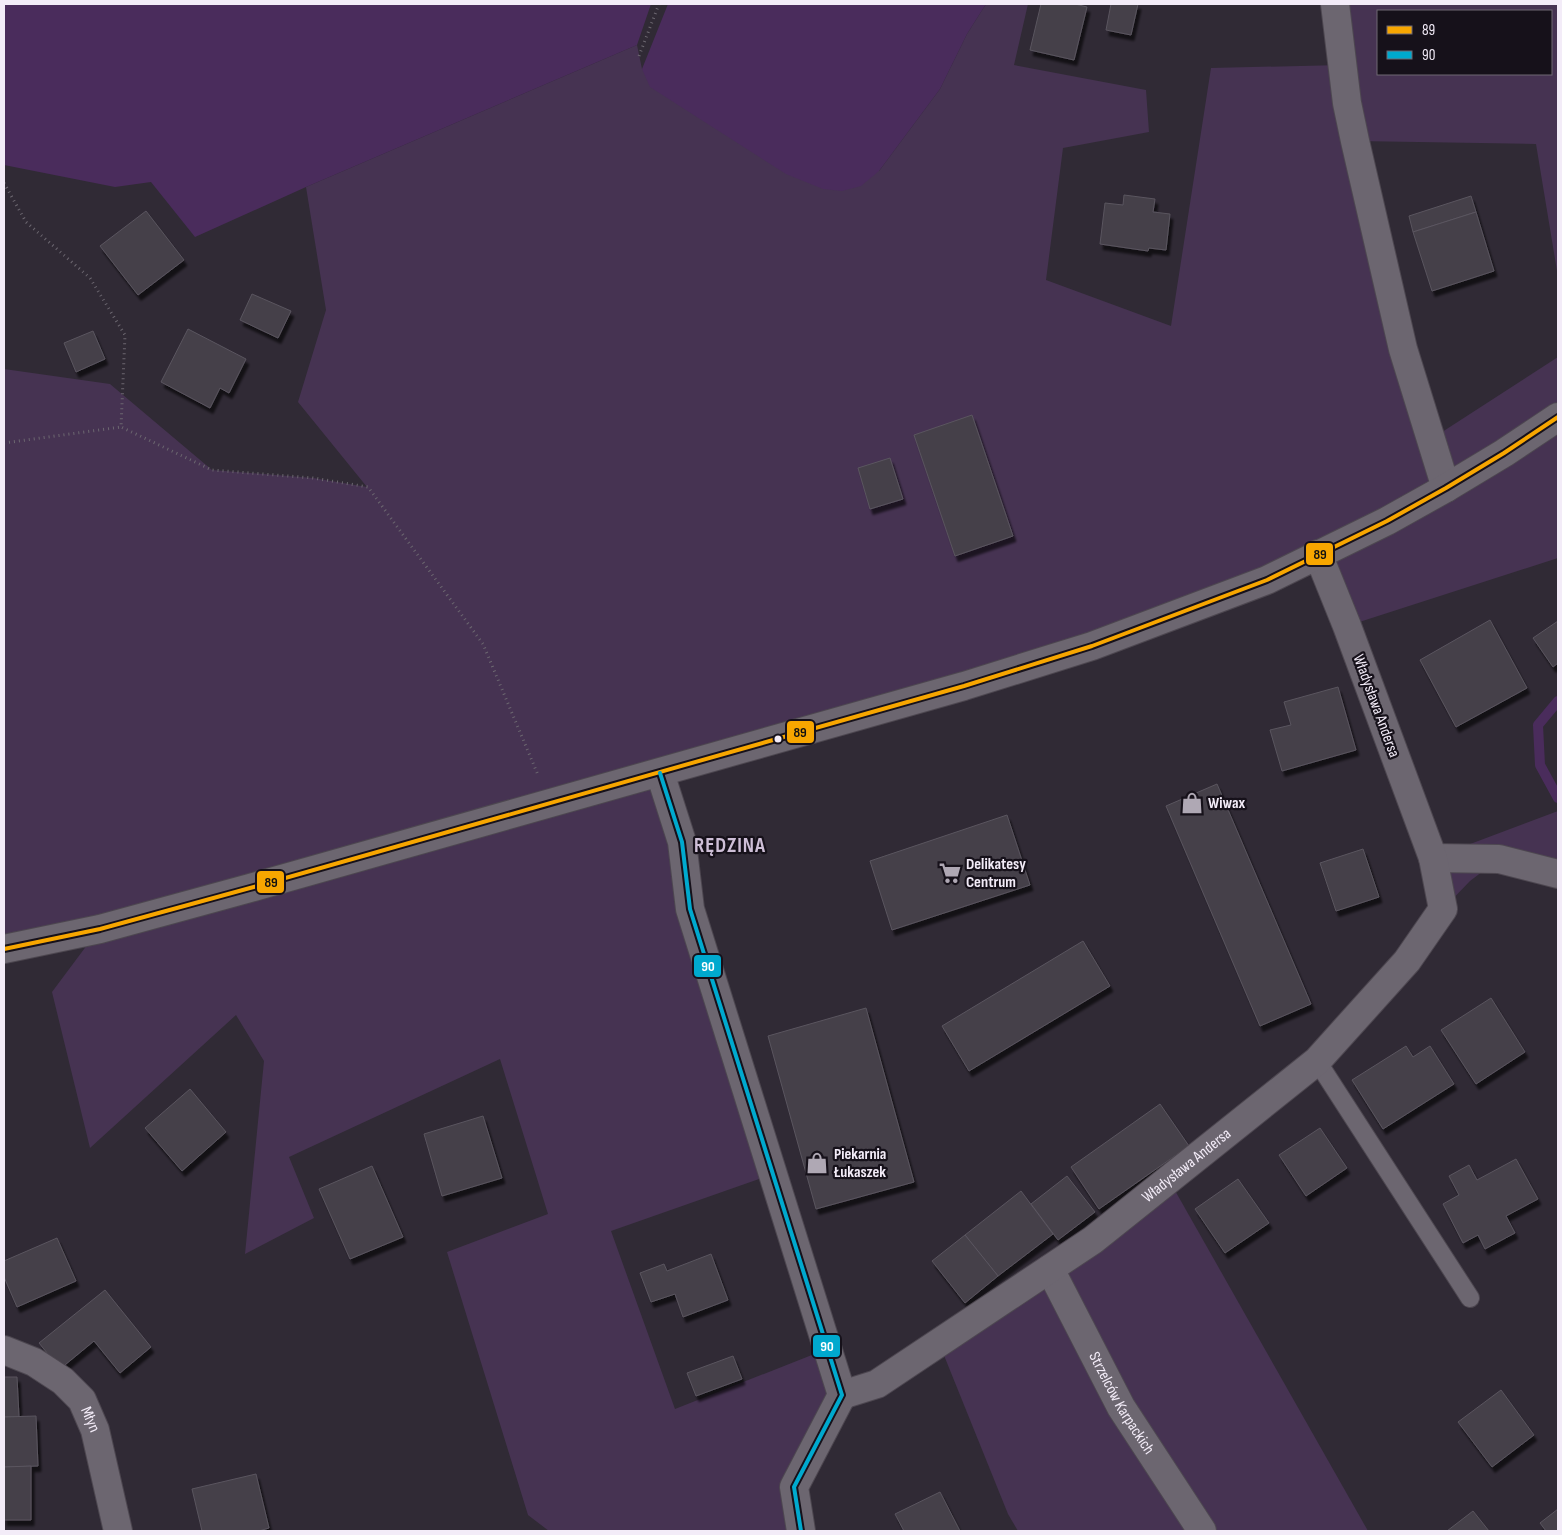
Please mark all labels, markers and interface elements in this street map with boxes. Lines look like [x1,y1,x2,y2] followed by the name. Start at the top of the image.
[1377,10,1552,75] legend
[1422,21,1435,40] text: 89
[1422,46,1435,65] text: 90
[1305,542,1334,566] line badge: 89
[1313,546,1327,563] text: 89
[1349,652,1403,760] street label: Władysława Andersa
[786,720,815,744] line badge: 89
[793,724,807,741] text: 89
[773,734,783,744] unlabelled marker
[1179,790,1205,816] shop icon: Wiwax
[1208,794,1245,813] place label: Wiwax
[694,833,766,858] district label: RĘDZINA
[966,855,1026,892] place label: Delikatesy Centrum
[937,860,963,886] supermarket icon: Delikatesy Centrum
[256,870,285,894] line badge: 89
[264,874,278,891] text: 89
[693,954,722,978] line badge: 90
[701,958,715,975] text: 90
[1138,1124,1235,1206] street label: Władysława Andersa
[833,1145,886,1182] place label: Piekarnia Łukaszek
[804,1150,830,1176] shop icon: Piekarnia Łukaszek
[812,1334,841,1358] line badge: 90
[820,1338,834,1355] text: 90
[1085,1349,1159,1458] street label: Strzelców Karpackich
[77,1404,104,1435] street label: Młyn

